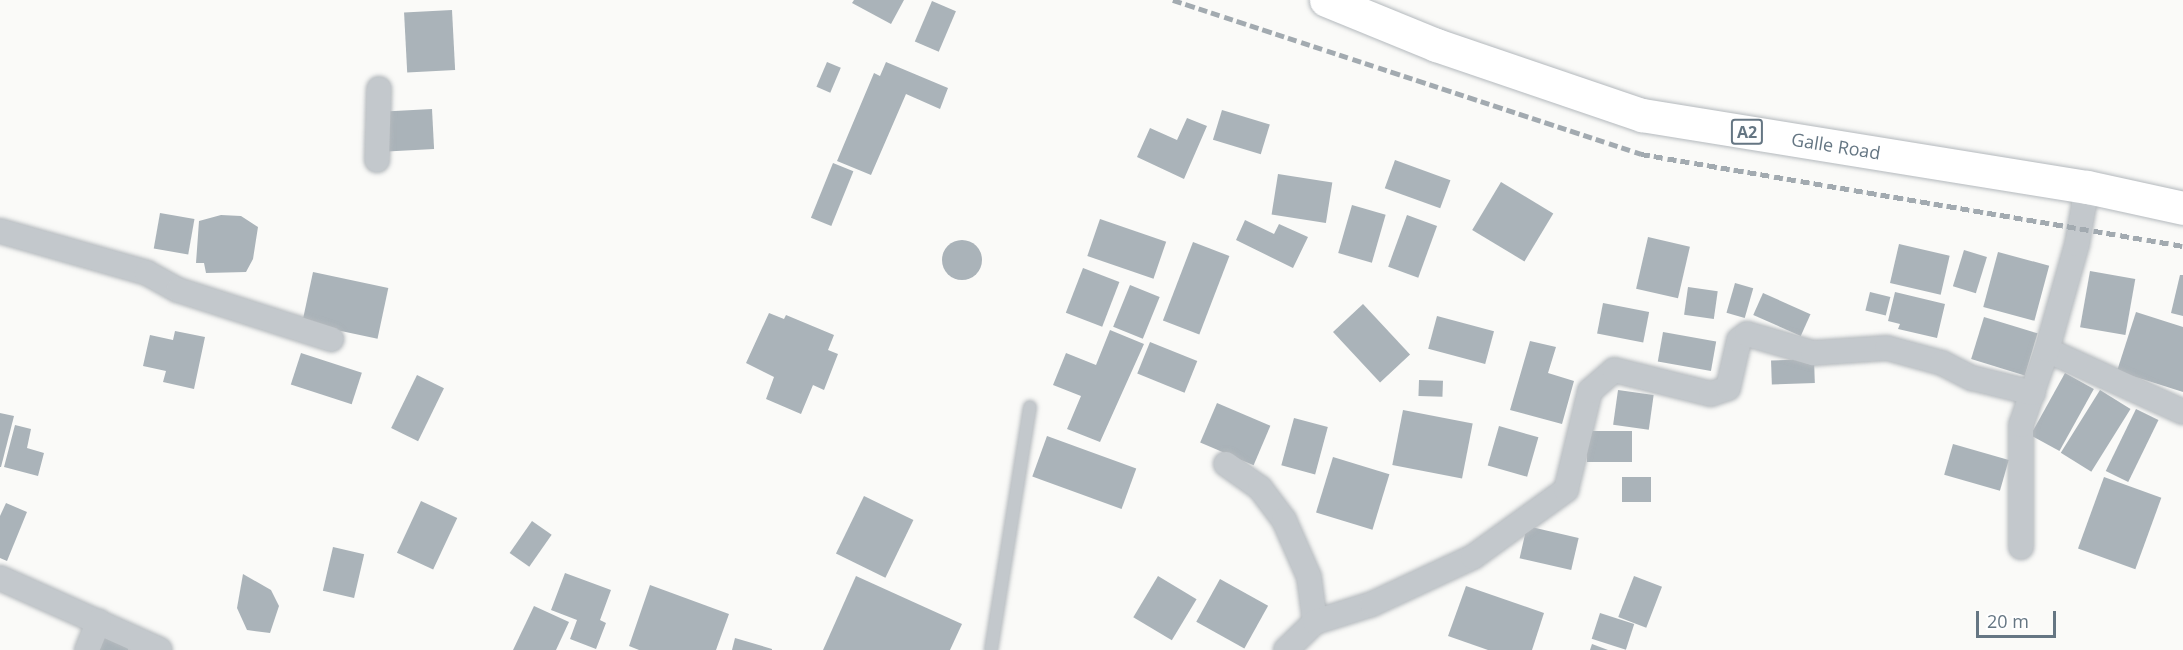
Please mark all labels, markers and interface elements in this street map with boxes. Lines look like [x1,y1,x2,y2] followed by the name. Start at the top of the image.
[1730,119,1764,145] road number: A2
[1790,128,1882,164] street label: Galle Road
[1979,599,2058,637] scale bar
[1987,609,2029,633] text: 20 m

